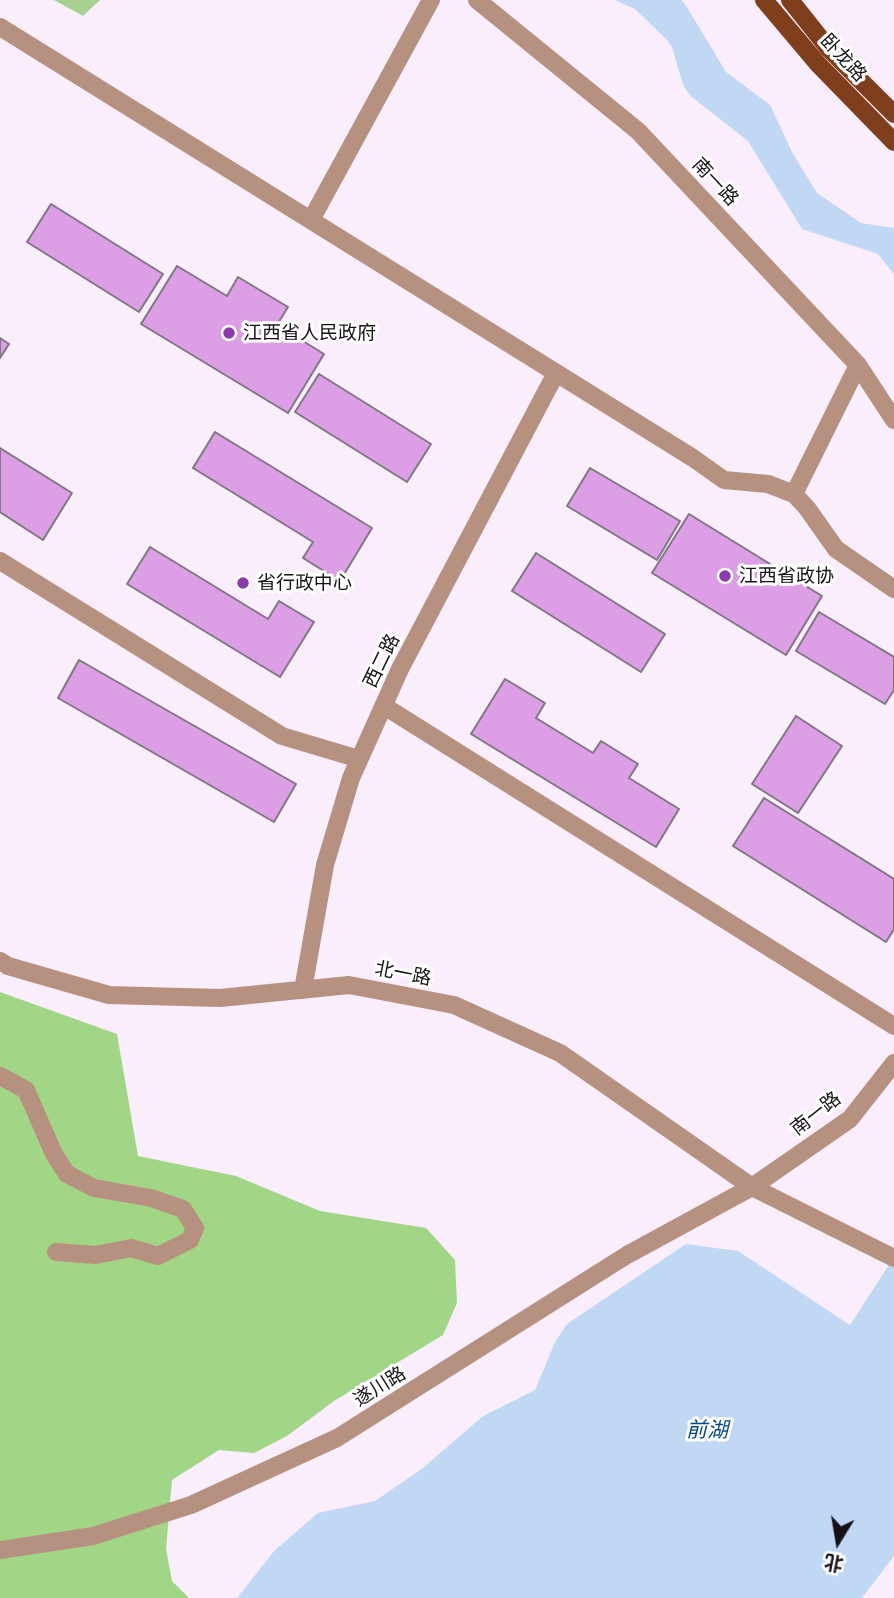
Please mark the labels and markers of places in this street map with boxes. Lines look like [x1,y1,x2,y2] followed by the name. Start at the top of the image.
[243,322,376,344] place label: 江西省人民政府
[221,325,237,341] marker: 江西省人民政府
[739,565,834,587] place label: 江西省政协
[717,568,733,584] marker: 江西省政协
[257,572,352,594] place label: 省行政中心
[235,575,251,591] marker: 省行政中心

